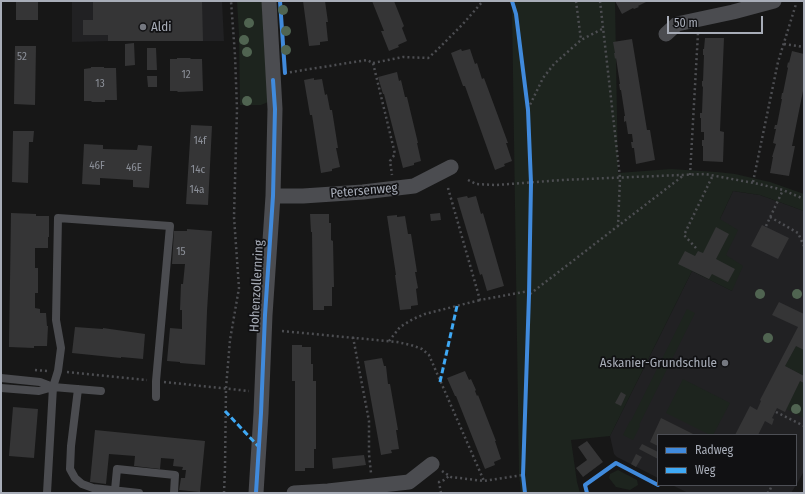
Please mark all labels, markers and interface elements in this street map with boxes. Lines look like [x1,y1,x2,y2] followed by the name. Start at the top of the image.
[669,8,765,34] scale bar
[674,16,698,30] text: 50 m
[151,19,171,35] place label: Aldi
[138,22,148,32] marker: Aldi
[17,50,27,64] house number: 52
[181,68,191,82] house number: 12
[95,77,105,91] house number: 13
[194,134,206,148] house number: 14f
[89,159,105,173] house number: 46F
[126,161,142,175] house number: 46E
[191,163,205,177] house number: 14c
[330,180,398,202] street label: Petersenweg
[189,183,205,197] house number: 14a
[247,240,267,332] street label: Hohenzollernring
[176,245,186,259] house number: 15
[600,355,717,371] place label: Askanier-Grundschule
[720,358,730,368] marker: Askanier-Grundschule
[657,434,797,486] legend
[695,443,733,457] text: Radweg
[695,463,715,477] text: Weg

